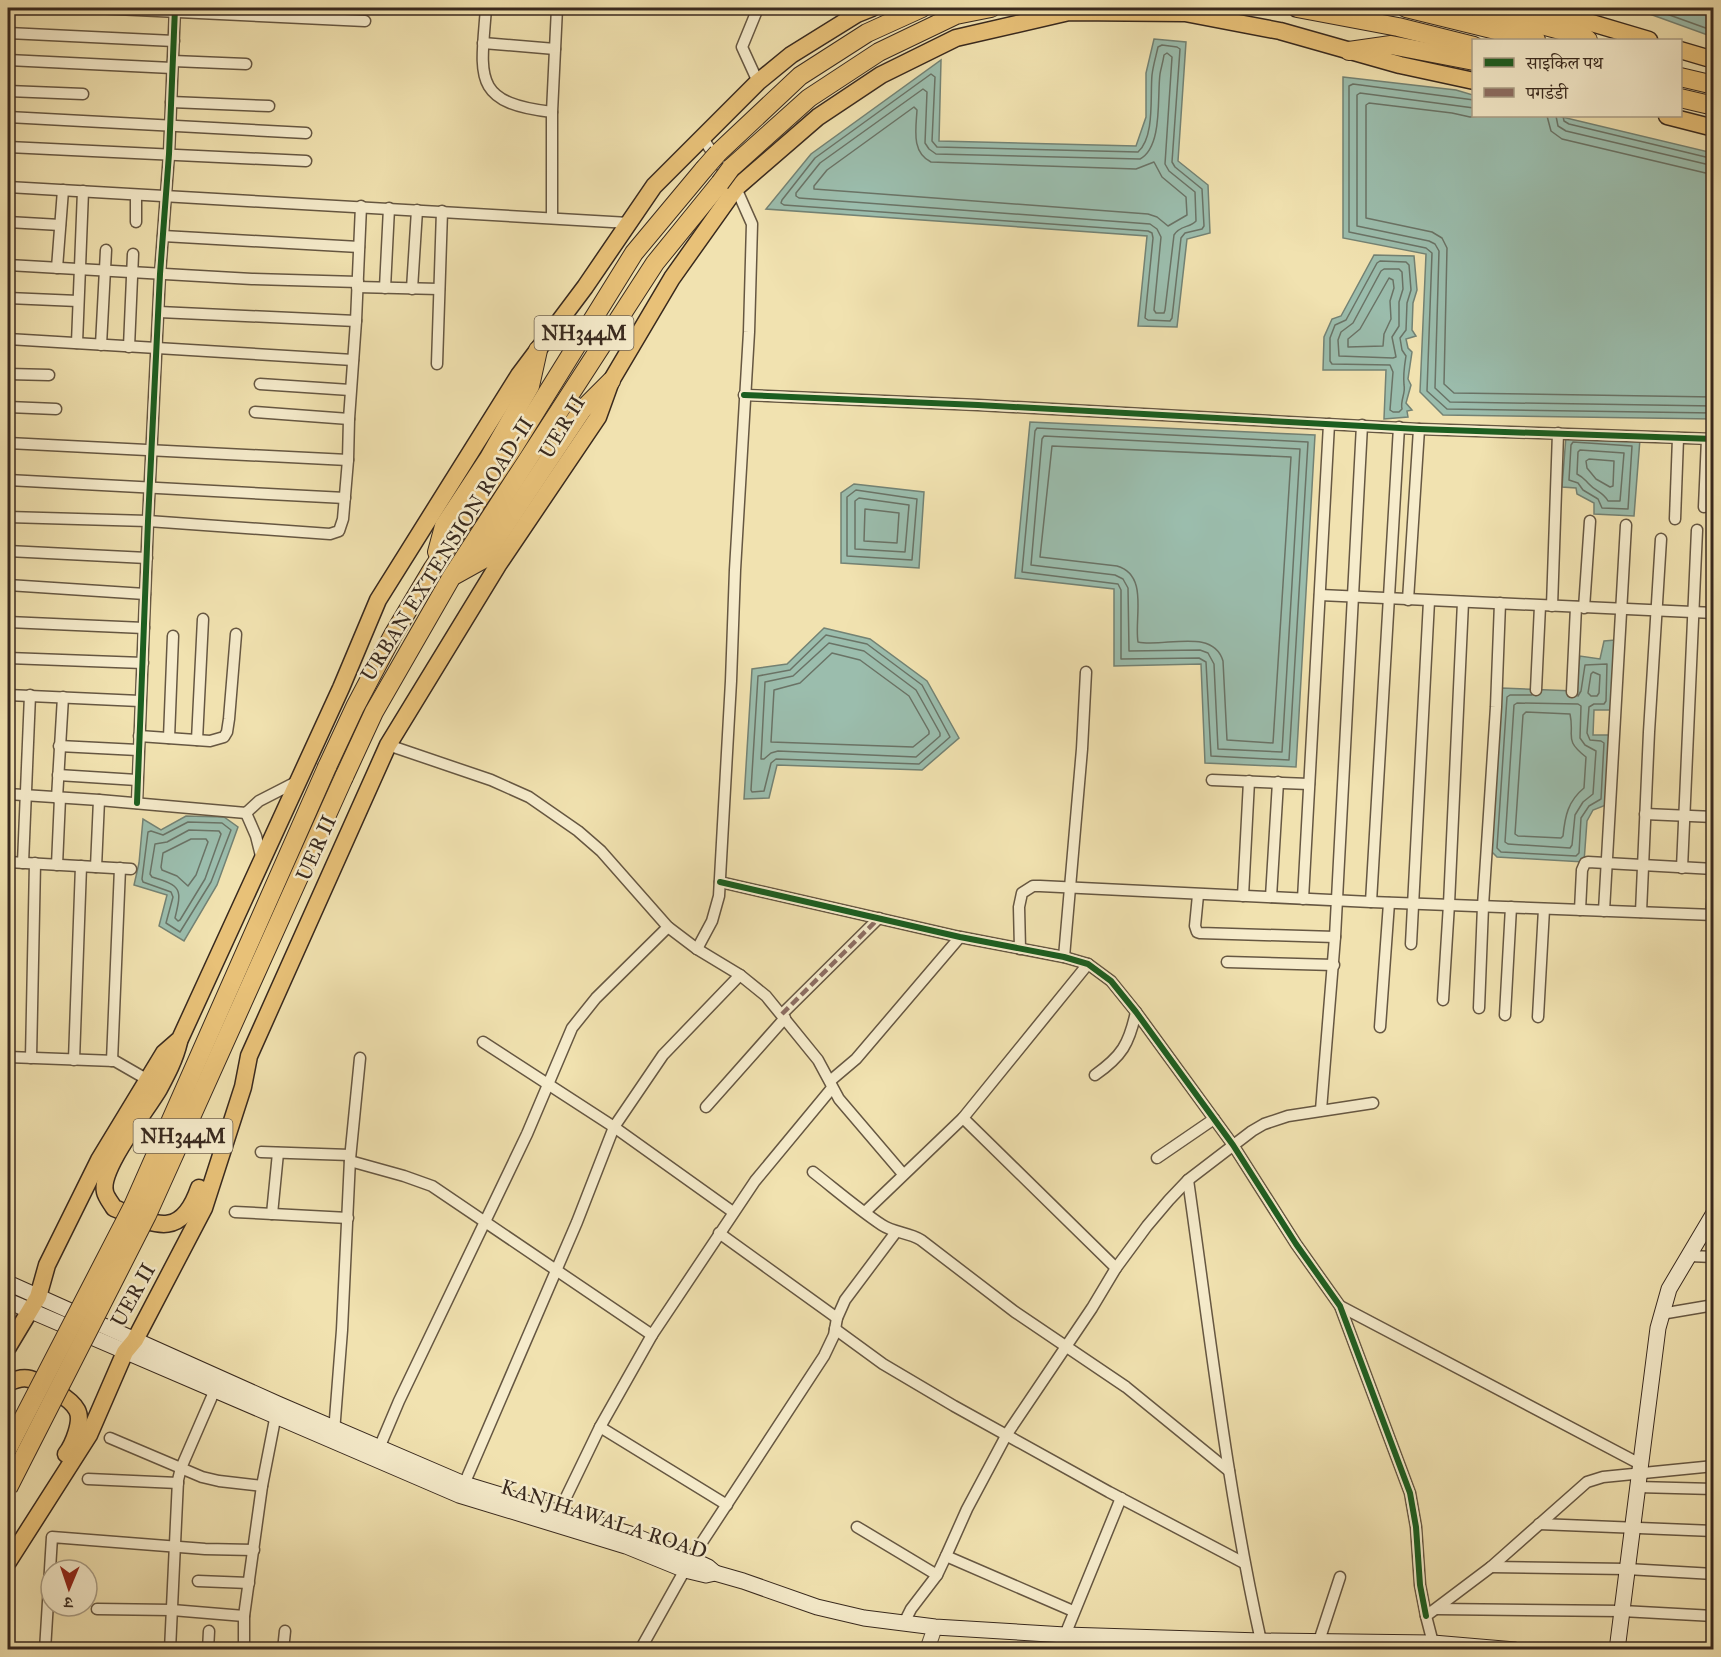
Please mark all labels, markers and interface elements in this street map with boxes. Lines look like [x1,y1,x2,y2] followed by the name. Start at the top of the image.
[1472,39,1682,117] legend
[1525,52,1605,74] text: साइकिल पथ
[1525,82,1569,104] text: पगडंडी
[534,316,634,350] road number: NH344M
[533,391,591,463] street label: UER II
[355,412,539,686] street label: URBAN EXTENSION ROAD-II
[290,811,342,885] street label: UER II
[134,1119,232,1153] road number: NH344M
[105,1259,161,1331] street label: UER II
[498,1473,710,1565] street label: KANJHAWALA ROAD
[39,1558,99,1618] north arrow
[62,1593,74,1612] text: उ

